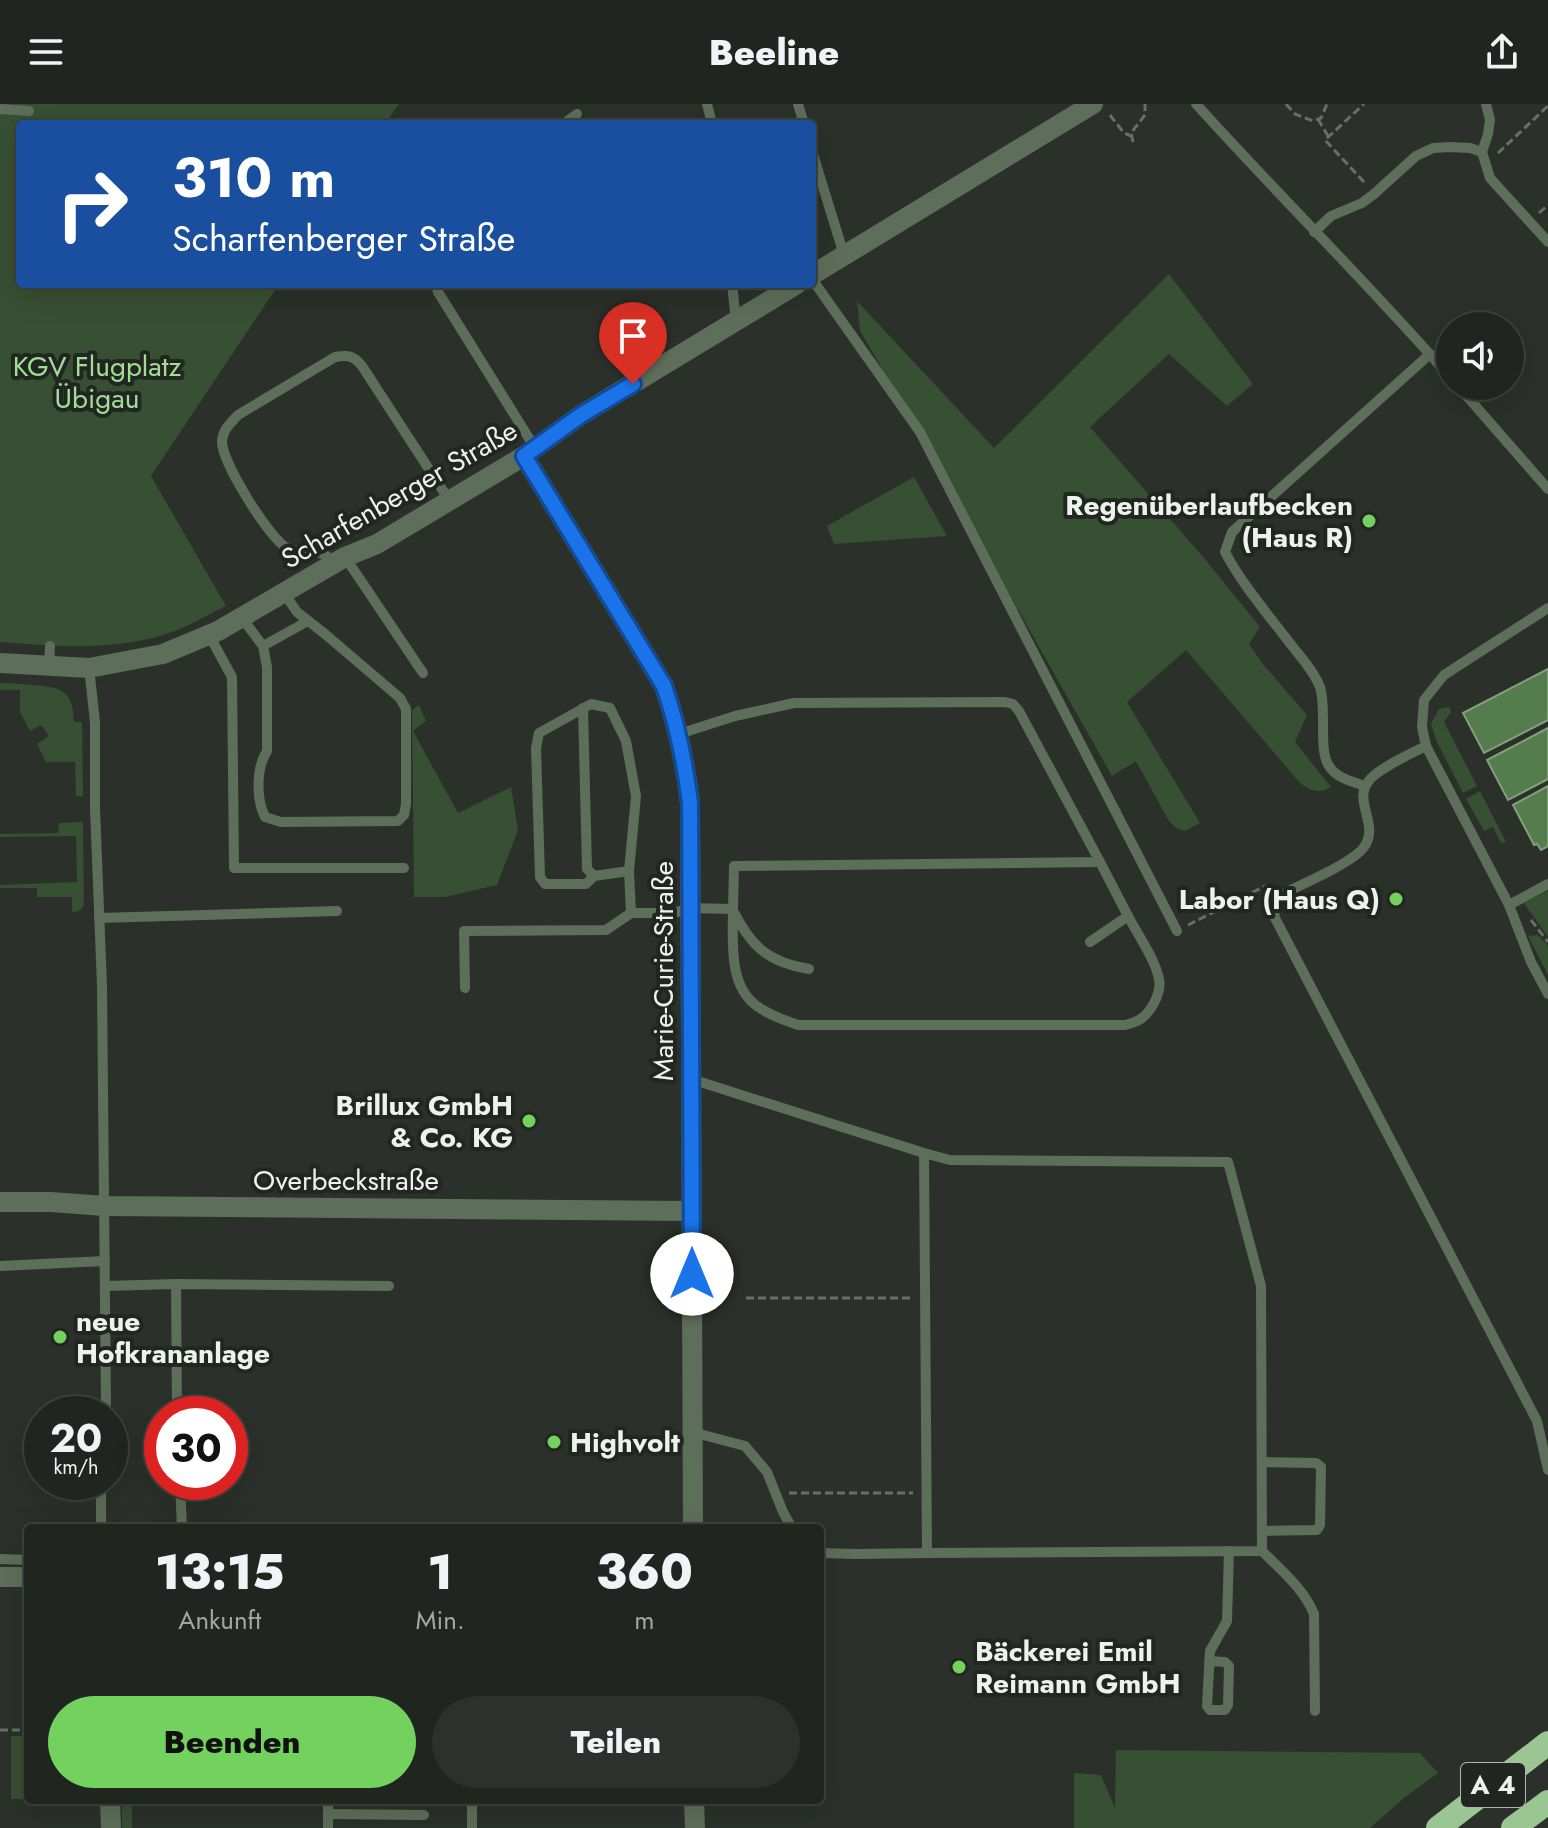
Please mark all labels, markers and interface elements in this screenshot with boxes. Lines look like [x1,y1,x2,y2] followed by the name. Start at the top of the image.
[709,26,839,78] text: Beeline
[24,30,68,74] icon: menu
[1480,30,1524,74] icon: share
[172,137,335,218] text: 310 m
[40,152,144,256] icon: right
[172,212,515,264] text: Scharfenberger Straße
[599,302,667,384] pin
[1436,312,1524,400] map controls
[1436,312,1524,400] button: sound
[611,314,655,358] icon: arrive
[13,346,181,419] park label: KGV Flugplatz Übigau
[273,410,525,579] street label: Scharfenberger Straße
[1065,485,1353,558] place label: Regenüberlaufbecken (Haus R)
[1360,512,1378,530] marker: Regenüberlaufbecken (Haus R)
[643,861,684,1081] street label: Marie-Curie-Straße
[1179,879,1380,920] place label: Labor (Haus Q)
[1387,890,1405,908] marker: Labor (Haus Q)
[336,1085,513,1158] place label: Brillux GmbH & Co. KG
[520,1112,538,1130] marker: Brillux GmbH & Co. KG
[253,1160,439,1201] street label: Overbeckstraße
[650,1232,734,1316] position arrow
[76,1301,270,1374] place label: neue Hofkrananlage
[51,1328,69,1346] marker: neue Hofkrananlage
[144,1396,248,1500] speed limit sign: 30
[50,1409,102,1467] text: 20
[570,1422,680,1463] place label: Highvolt
[545,1433,563,1451] marker: Highvolt
[53,1453,99,1482] text: km/h
[155,1538,284,1607] text: 13:15
[428,1538,453,1607] text: 1
[596,1538,693,1607] text: 360
[178,1601,261,1639] text: Ankunft
[416,1601,465,1639] text: Min.
[634,1601,655,1639] text: m
[975,1631,1181,1704] place label: Bäckerei Emil Reimann GmbH
[950,1658,968,1676] marker: Bäckerei Emil Reimann GmbH
[48,1696,416,1788] button: Beenden
[432,1696,800,1788] button: Teilen
[1461,1763,1525,1807] road number: A 4

